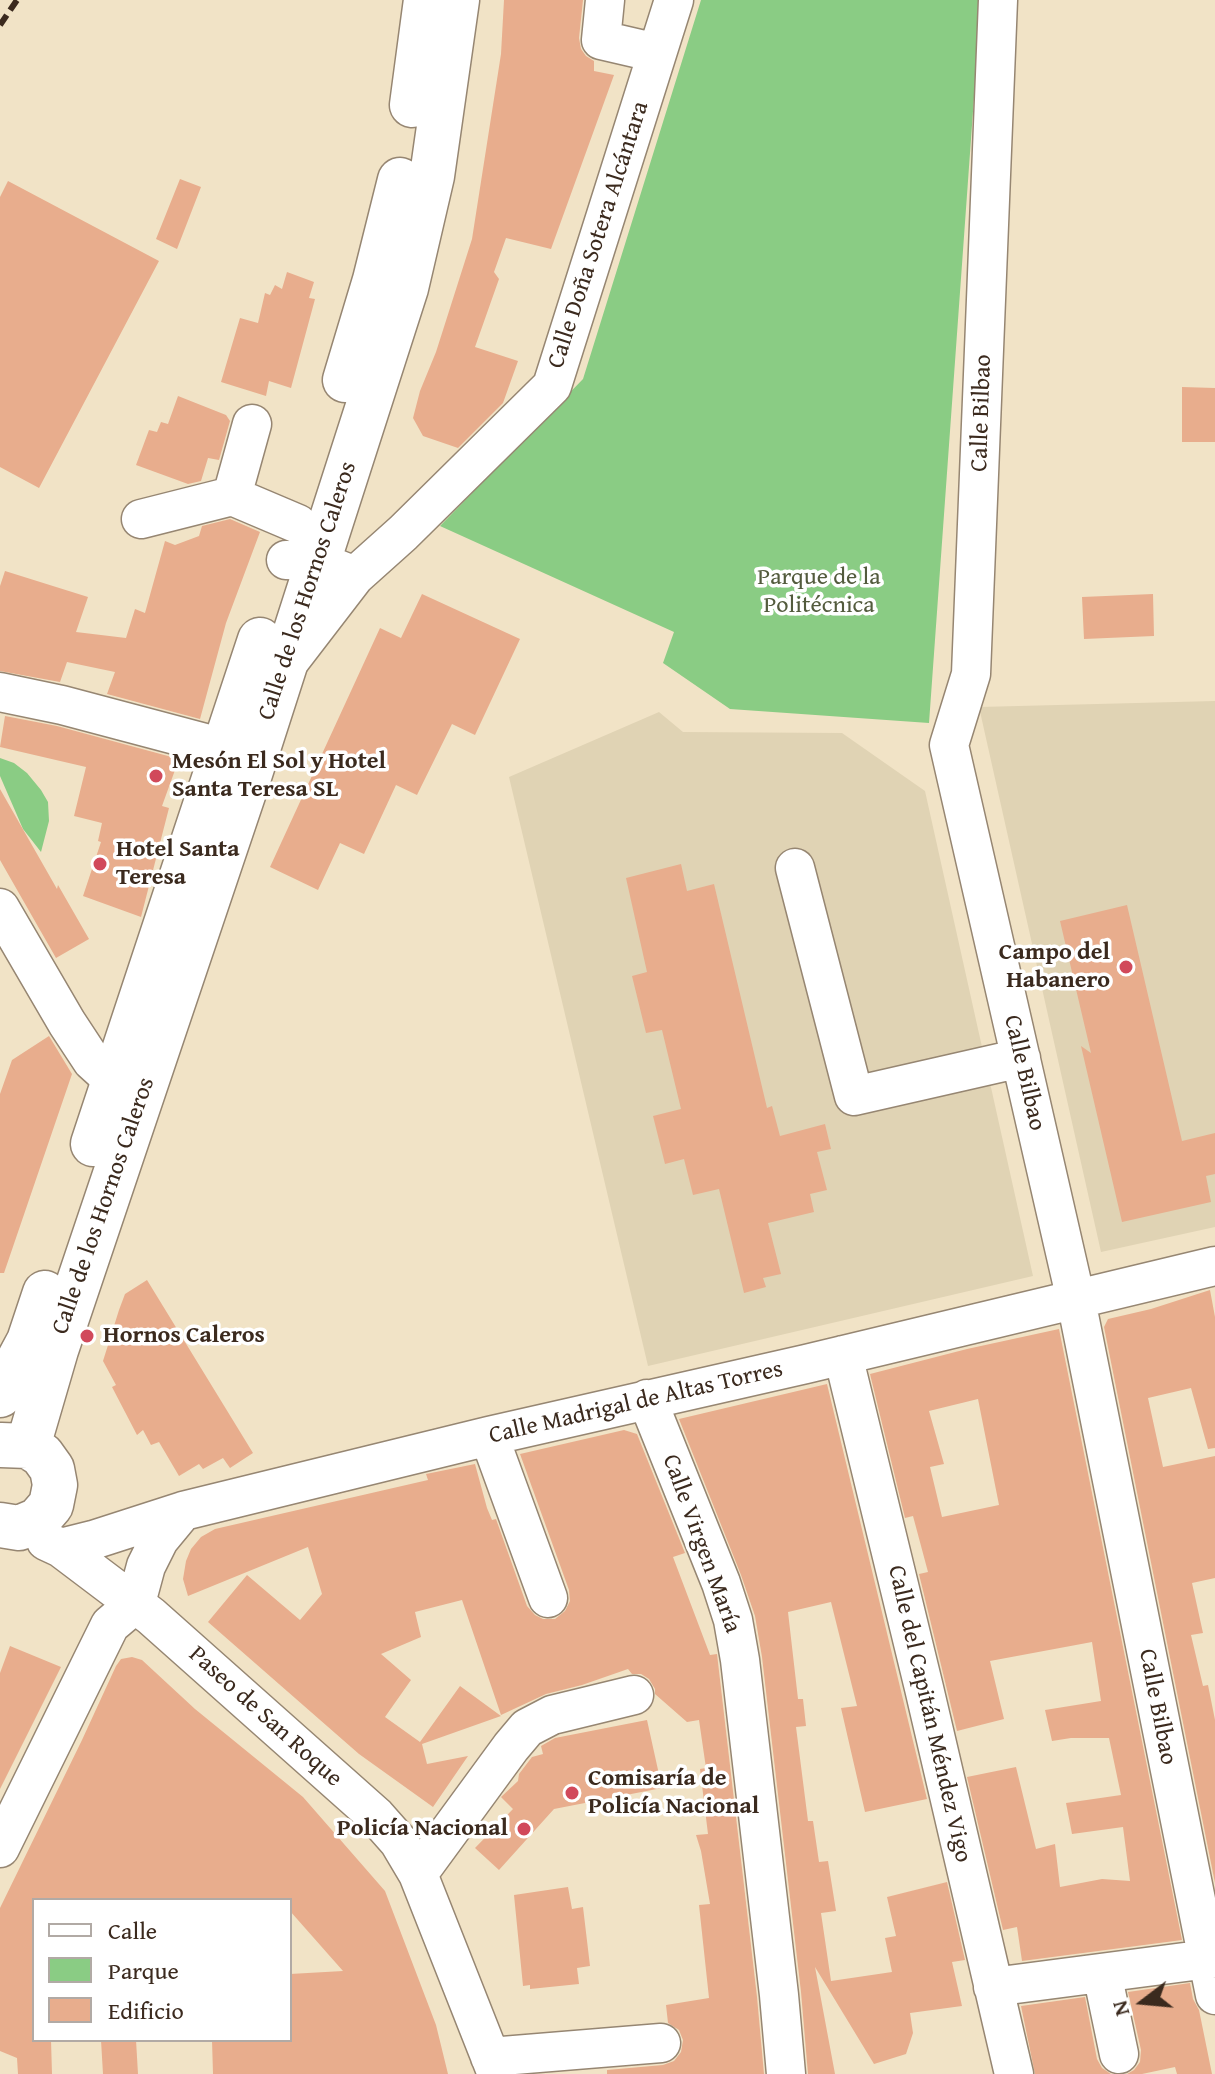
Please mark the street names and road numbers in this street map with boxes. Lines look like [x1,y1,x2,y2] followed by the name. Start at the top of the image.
[542,98,656,372] street label: Calle Doña Sotera Alcántara
[966,354,998,472] street label: Calle Bilbao
[253,458,363,724] street label: Calle de los Hornos Caleros
[997,1013,1051,1133] street label: Calle Bilbao
[46,1074,162,1338] street label: Calle de los Hornos Caleros
[486,1355,786,1451] street label: Calle Madrigal de Altas Torres
[655,1451,747,1637] street label: Calle Virgen María
[881,1563,977,1865] street label: Calle del Capitán Méndez Vigo
[182,1640,348,1794] street label: Paseo de San Roque
[1132,1647,1182,1767] street label: Calle Bilbao

